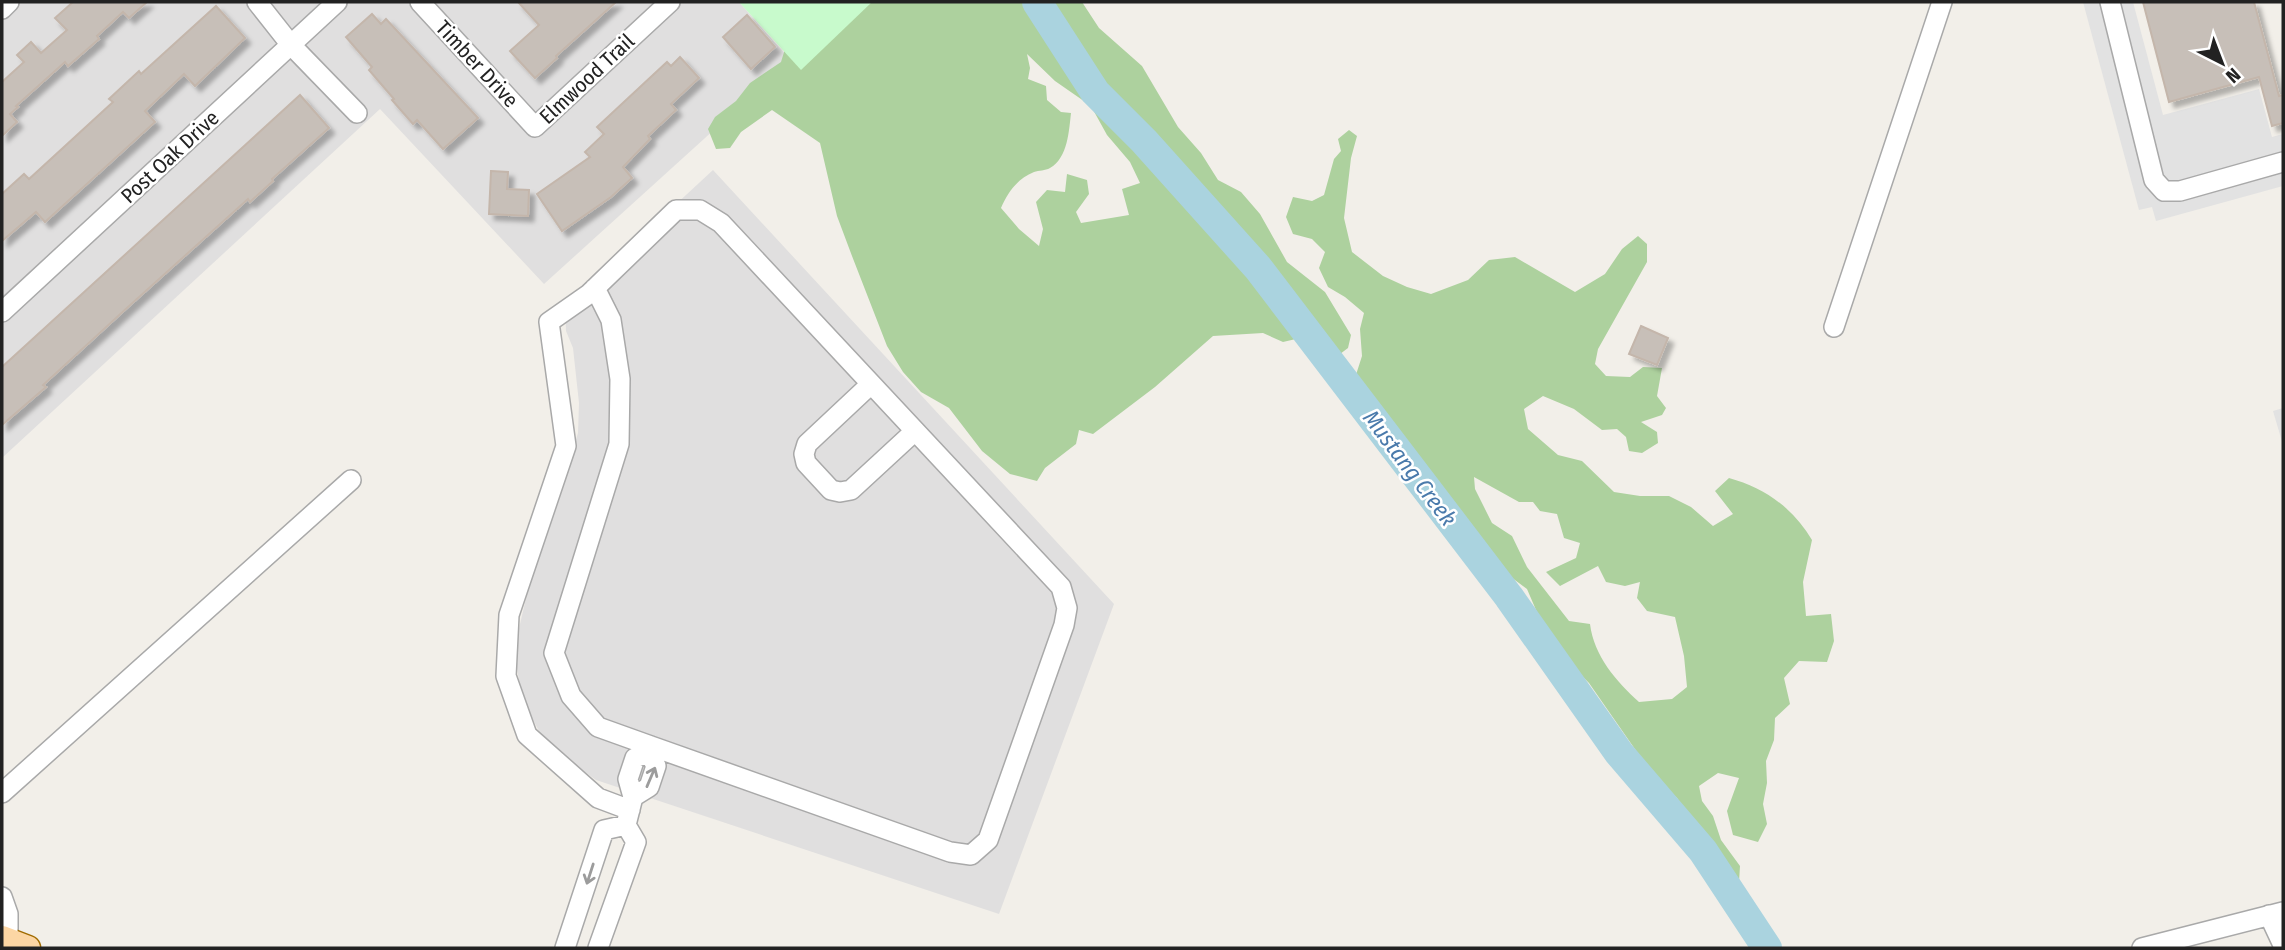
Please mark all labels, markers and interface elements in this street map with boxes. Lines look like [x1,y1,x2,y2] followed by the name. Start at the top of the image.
[430,15,524,113] street label: Timber Drive
[534,28,640,130] street label: Elmwood Trail
[2187,28,2257,98] north arrow
[2221,63,2245,88] text: N
[116,105,224,209] street label: Post Oak Drive
[1357,405,1463,531] water label: Mustang Creek
[645,767,658,788] one-way arrow
[583,862,595,884] one-way arrow

